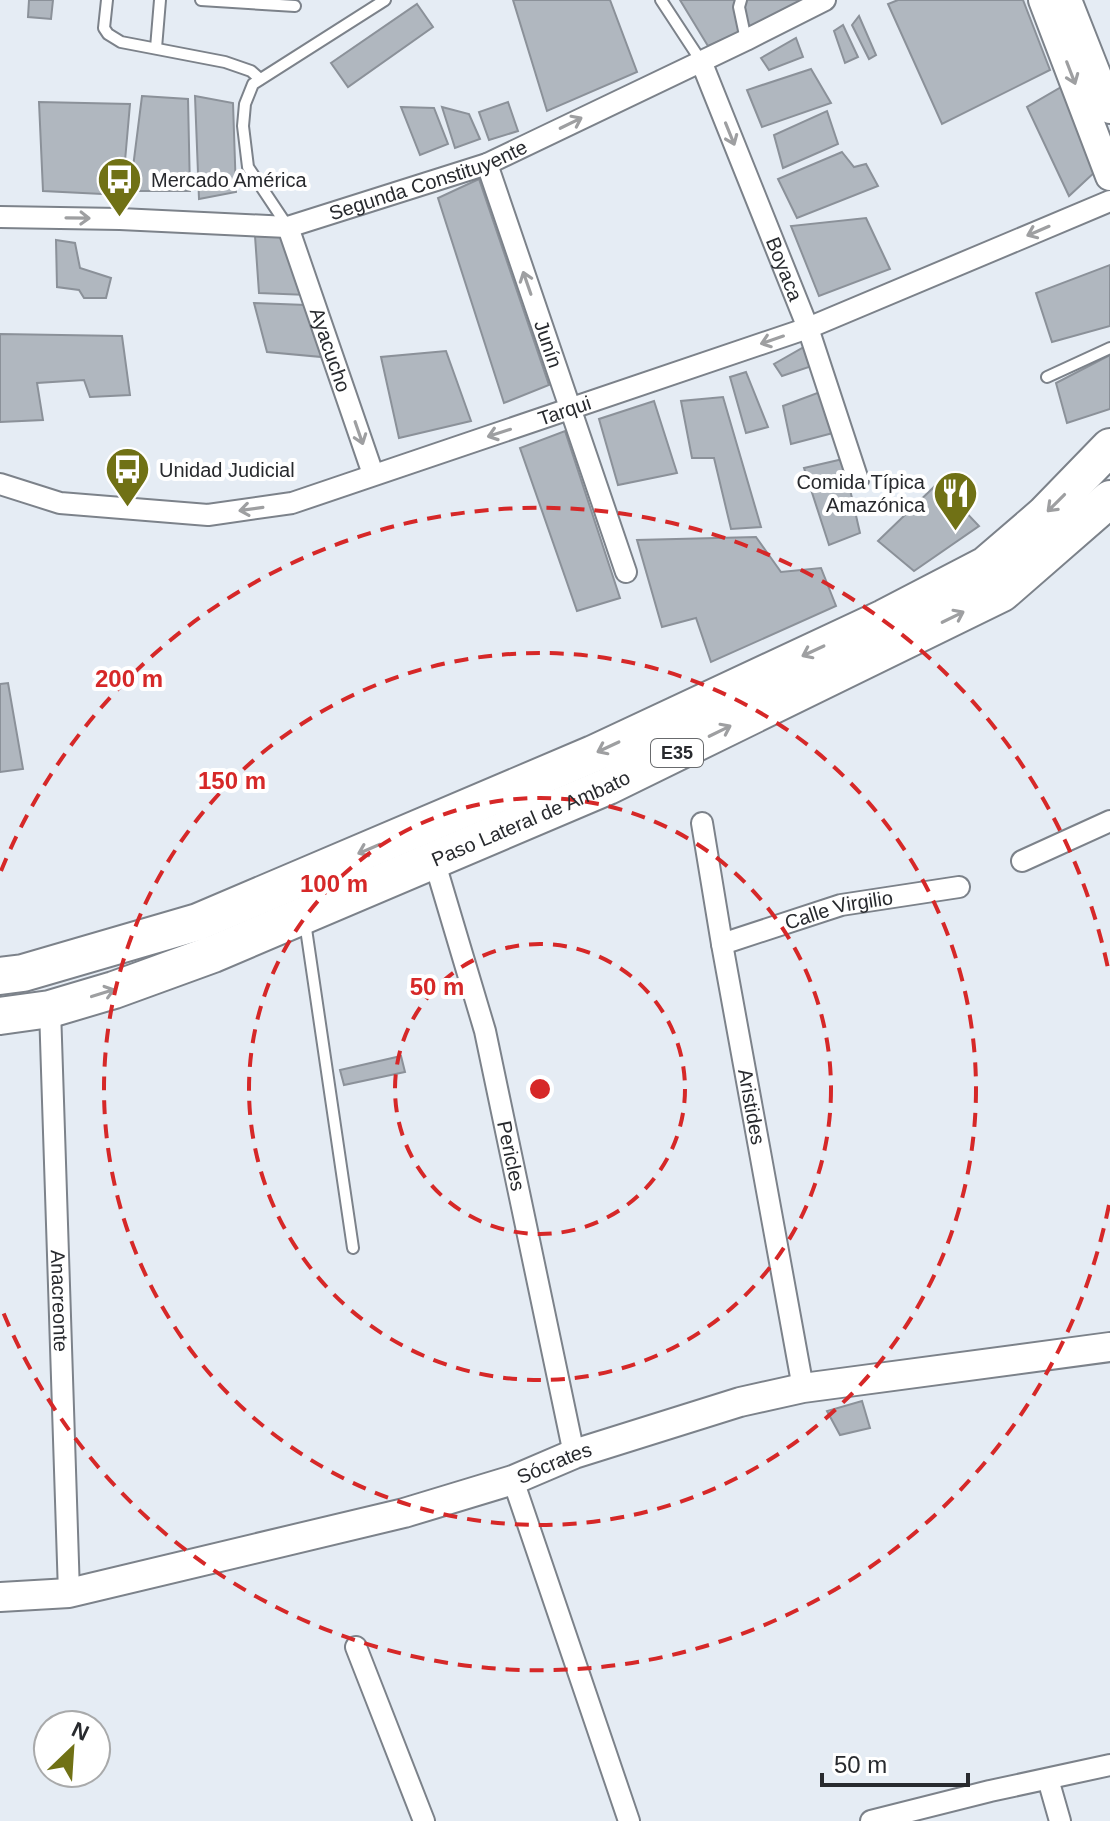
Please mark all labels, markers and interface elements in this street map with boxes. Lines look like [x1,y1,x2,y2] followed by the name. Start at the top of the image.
[1065,60,1079,85] one-way arrow
[558,115,582,130] one-way arrow
[724,121,738,146] one-way arrow
[326,135,531,224] street label: Segunda Constituyente
[96,156,144,219] bus stop icon: Mercado América
[151,169,307,191] place label: Mercado América
[64,211,91,226] one-way arrow
[1026,225,1051,239] one-way arrow
[762,234,807,305] street label: Boyaca
[518,270,533,295] one-way arrow
[306,305,355,395] street label: Ayacucho
[530,317,567,371] street label: Junín
[759,334,784,349] one-way arrow
[535,391,594,430] street label: Tarqui
[352,420,367,445] one-way arrow
[487,426,512,441] one-way arrow
[104,446,152,509] bus stop icon: Unidad Judicial
[159,459,295,481] place label: Unidad Judicial
[932,470,980,533] restaurant icon: Comida Típica Amazónica
[796,471,926,516] place label: Comida Típica Amazónica
[1047,493,1066,512] one-way arrow
[239,502,264,517] one-way arrow
[941,609,965,624] one-way arrow
[801,644,825,659] one-way arrow
[95,665,163,692] text: 200 m
[707,723,731,738] one-way arrow
[651,739,703,767] road number: E35
[596,740,620,755] one-way arrow
[428,766,633,871] street label: Paso Lateral de Ambato
[198,767,266,794] text: 150 m
[357,843,382,858] one-way arrow
[300,870,368,897] text: 100 m
[782,886,894,934] street label: Calle Virgilio
[410,973,464,1000] text: 50 m
[90,985,116,1000] one-way arrow
[734,1067,769,1146] street label: Aristides
[526,1075,554,1103] centre of rings
[493,1119,529,1193] street label: Pericles
[47,1249,72,1352] street label: Anacreonte
[513,1438,594,1488] street label: Sócrates
[32,1709,112,1789] north arrow
[68,1717,93,1746] text: N
[822,1737,968,1787] scale bar
[834,1751,887,1778] text: 50 m

